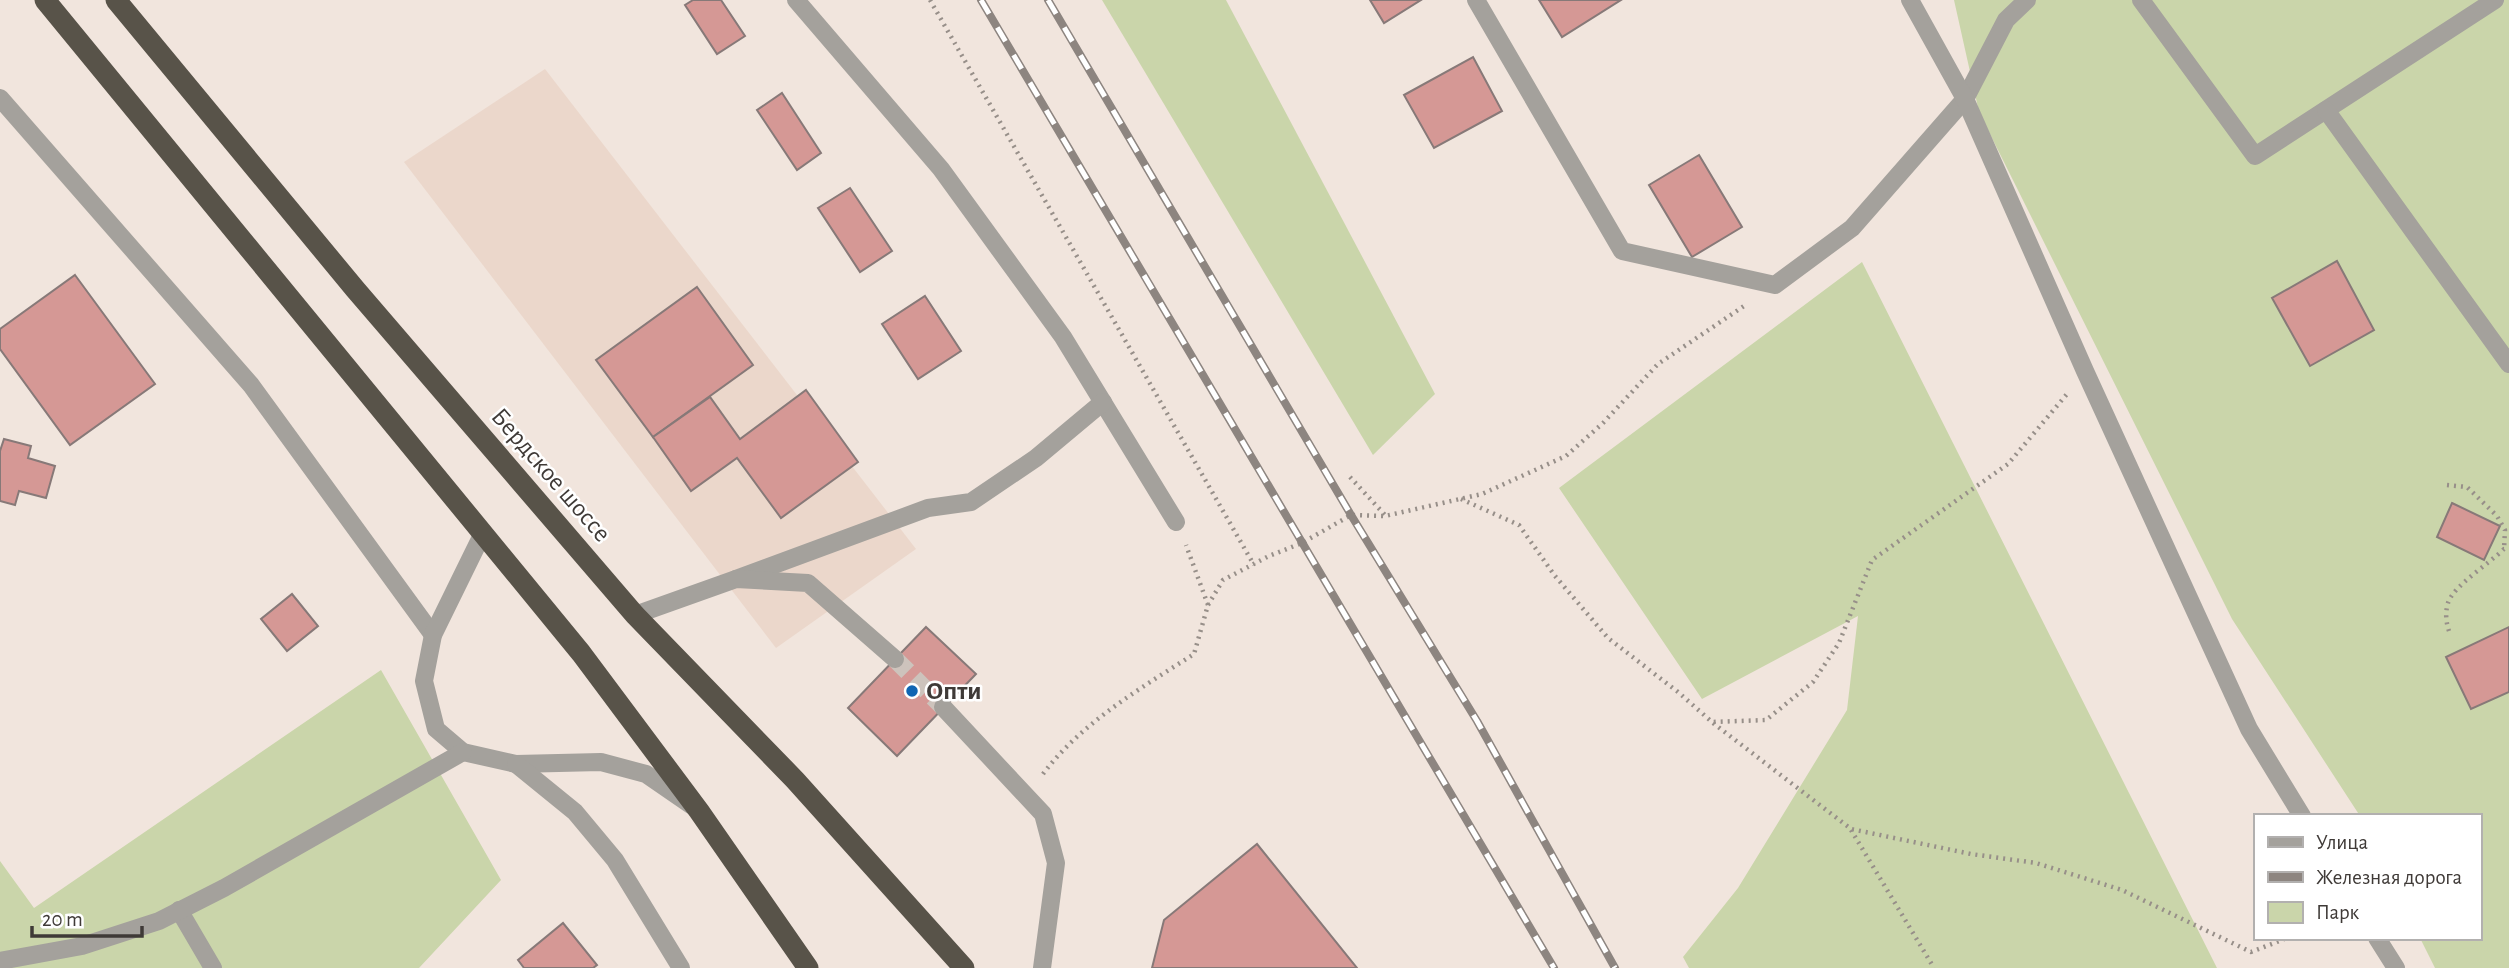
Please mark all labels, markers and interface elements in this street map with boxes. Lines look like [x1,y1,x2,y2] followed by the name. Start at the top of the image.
[486,403,616,547] street label: Бердское шоссе
[926,678,982,704] place label: Опти
[904,683,920,699] marker: Опти
[2254,814,2481,940] legend
[2316,832,2369,853] text: Улица
[2316,867,2463,888] text: Железная дорога
[32,894,142,938] scale bar
[2316,902,2360,923] text: Парк
[42,909,83,930] text: 20 m

